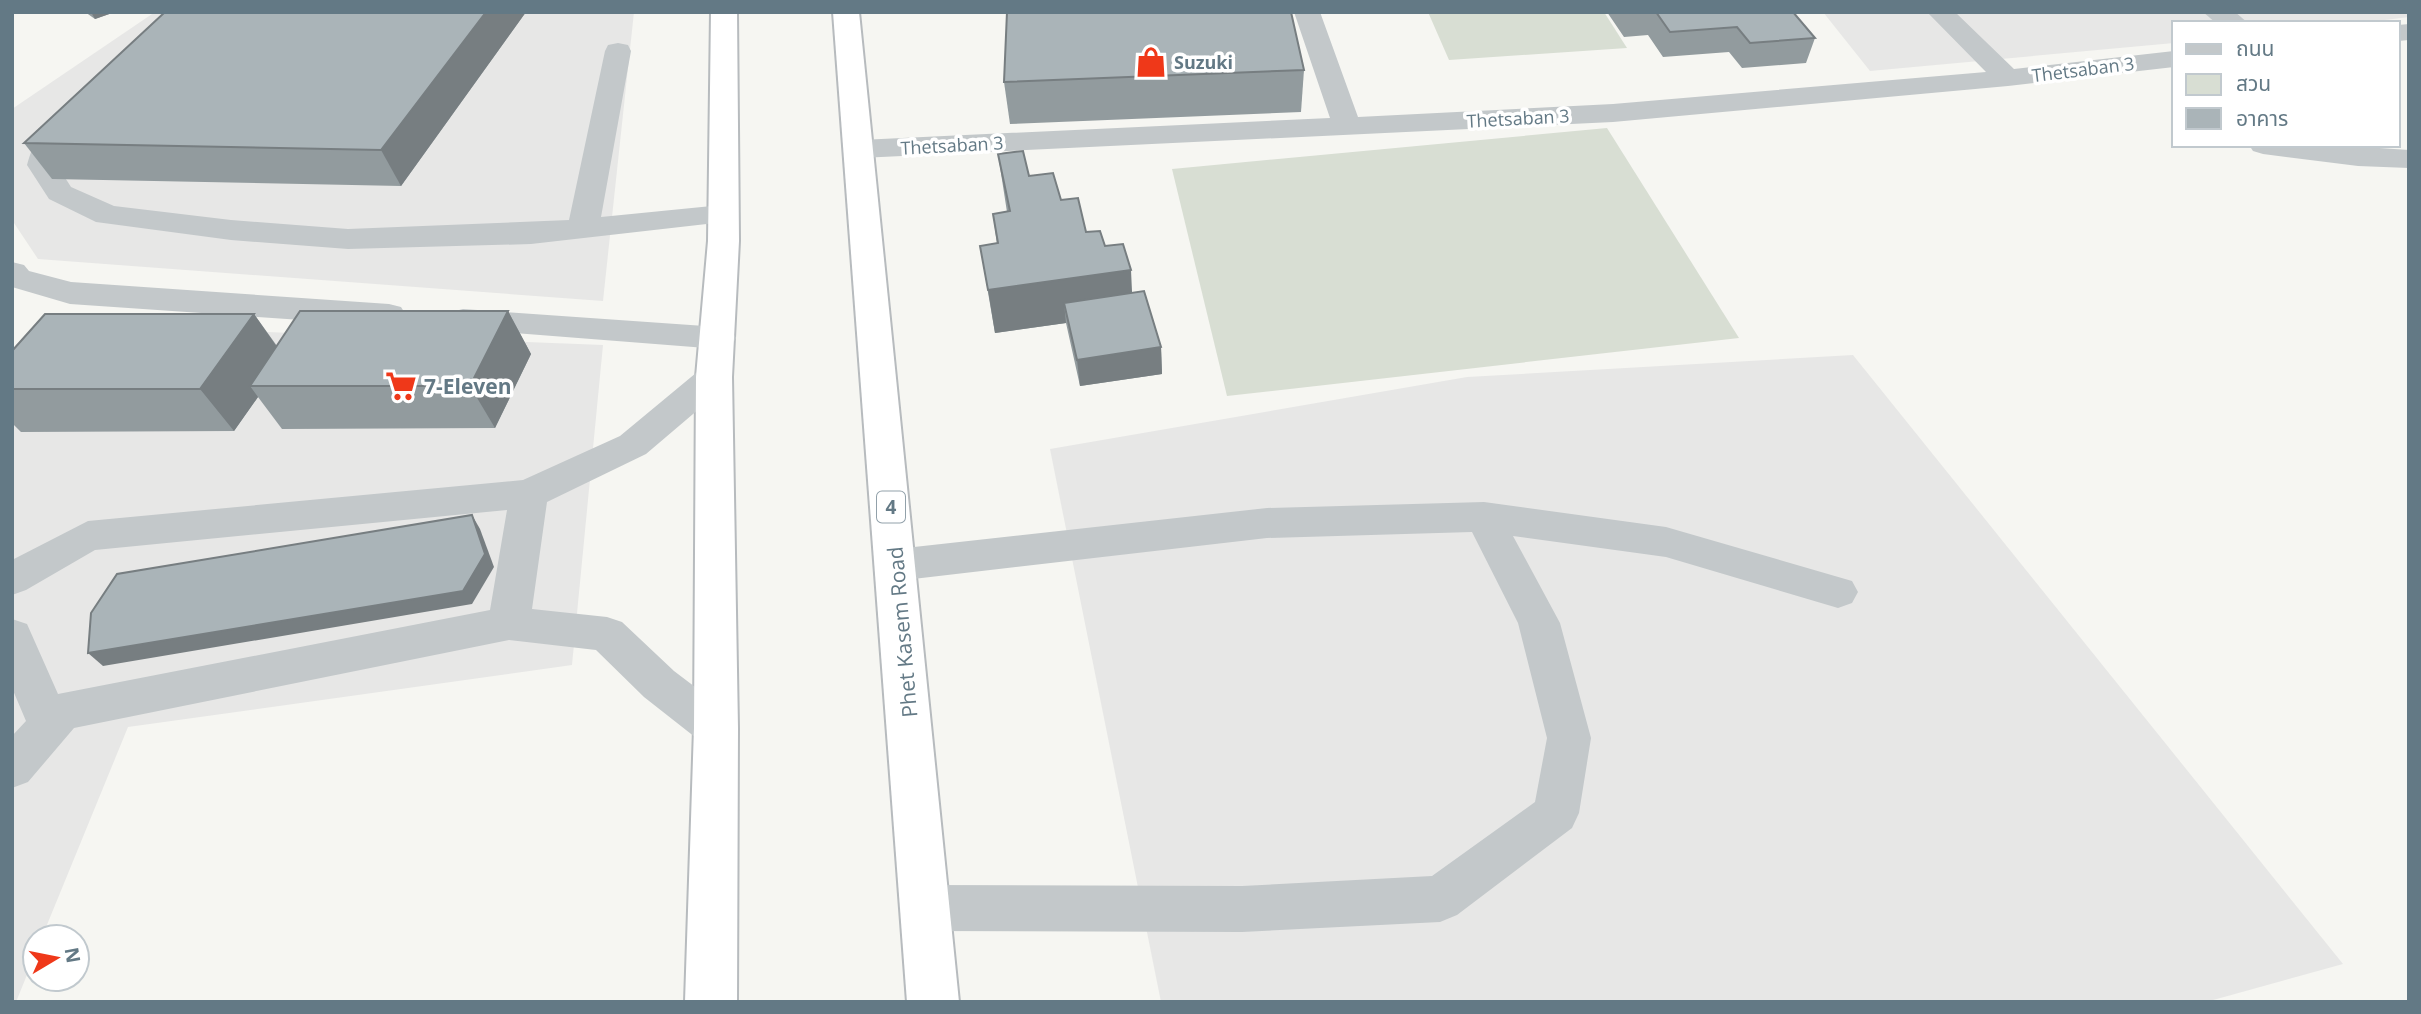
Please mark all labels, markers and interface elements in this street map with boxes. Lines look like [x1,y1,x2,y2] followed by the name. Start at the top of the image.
[2172,21,2400,147] legend
[2236,34,2274,62] text: ถนน
[1134,45,1168,79] shop icon: Suzuki
[1174,50,1233,74] place label: Suzuki
[2030,51,2136,87] street label: Thetsaban 3
[2236,69,2271,97] text: สวน
[1466,103,1570,133] street label: Thetsaban 3
[2236,104,2288,132] text: อาคาร
[900,130,1004,160] street label: Thetsaban 3
[384,369,418,403] supermarket icon: 7-Eleven
[424,372,512,400] place label: 7-Eleven
[877,492,905,522] road number: 4
[881,545,923,719] street label: Phet Kasem Road
[21,923,91,993] north arrow
[59,945,87,965] text: N

